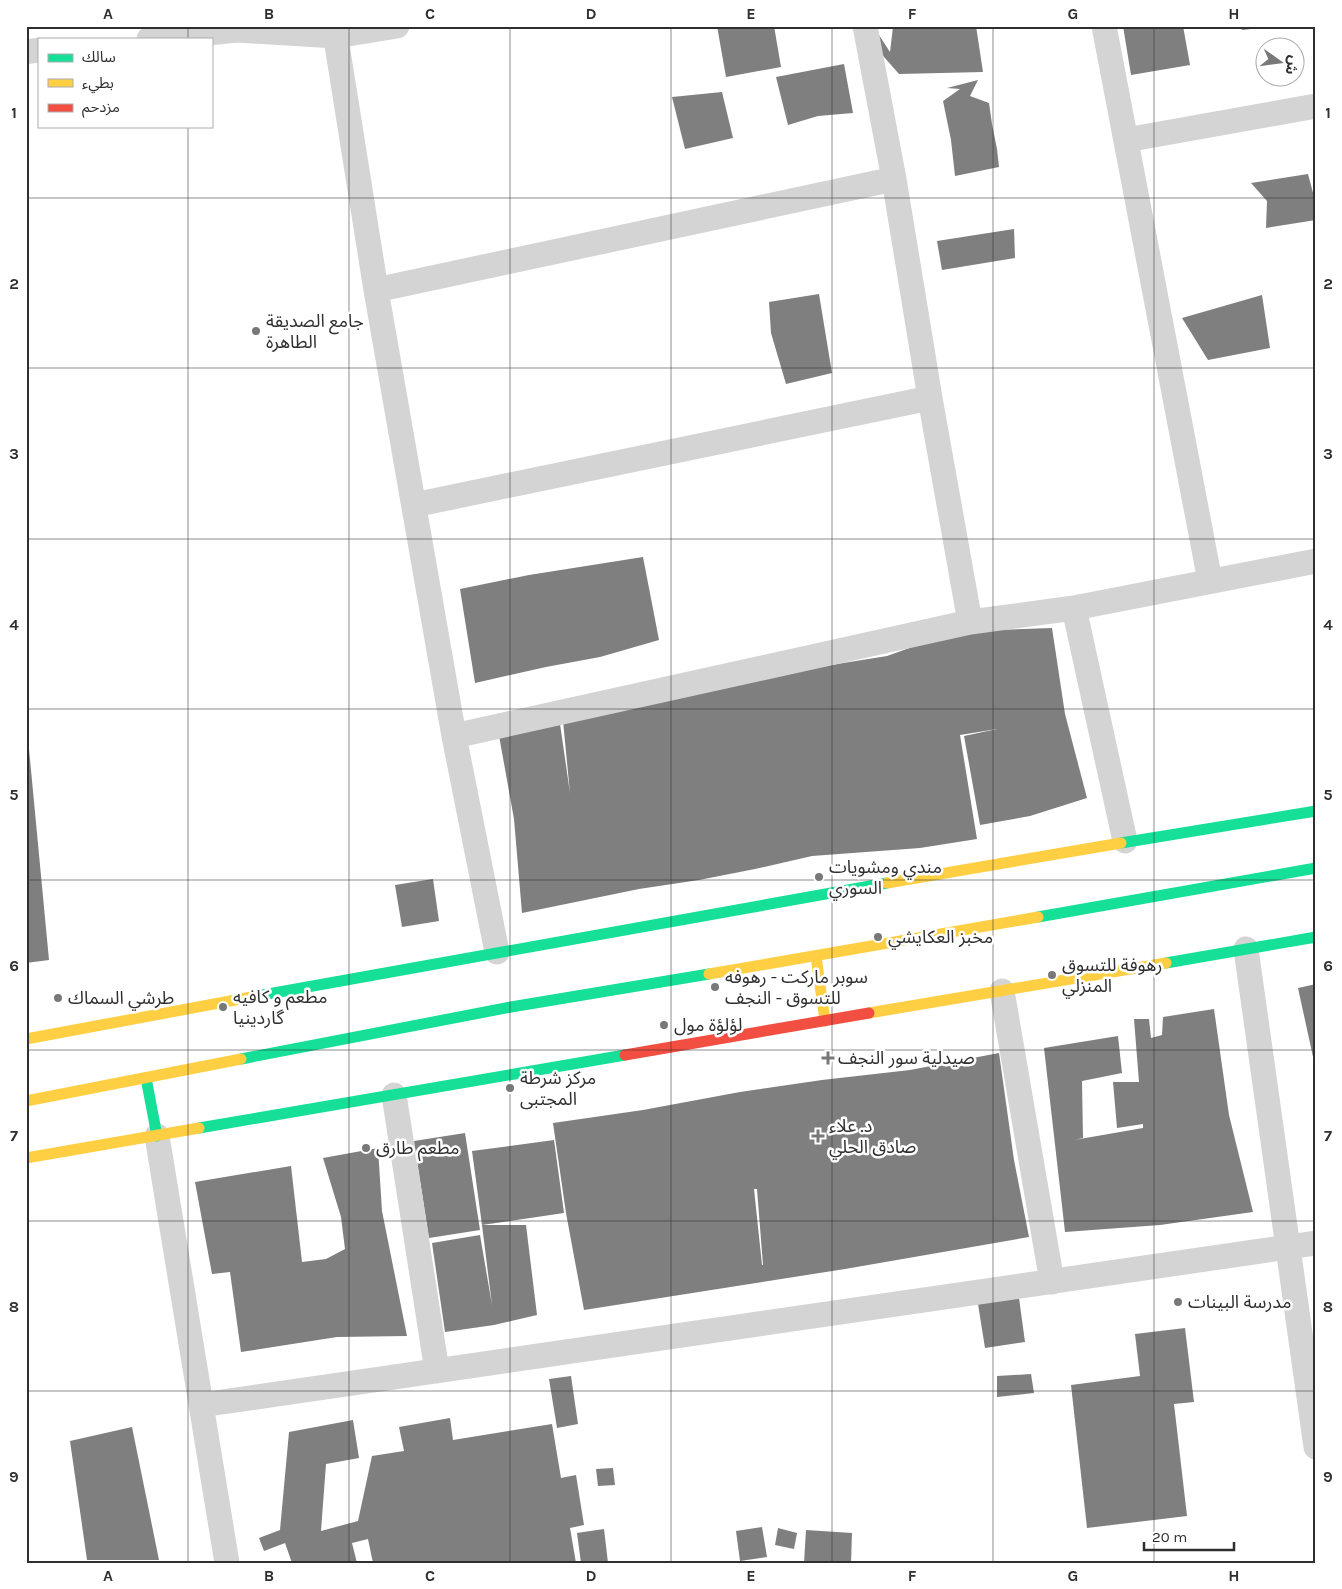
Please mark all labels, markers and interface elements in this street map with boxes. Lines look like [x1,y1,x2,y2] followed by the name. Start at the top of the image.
[103,4,113,23] text: A
[264,4,274,23] text: B
[425,4,435,23] text: C
[586,4,597,23] text: D
[746,4,756,23] text: E
[908,4,917,23] text: F
[1068,4,1078,23] text: G
[1228,4,1240,23] text: H
[38,38,212,128] legend
[1254,38,1304,88] north arrow
[82,48,116,66] text: سالك
[1282,54,1303,76] text: ش
[82,74,114,94] text: بطيء
[82,98,120,118] text: مزدحم
[11,103,17,122] text: 1
[1325,103,1331,122] text: 1
[9,274,19,293] text: 2
[1323,274,1333,293] text: 2
[266,310,364,353] place label: جامع الصديقة الطاهرة
[250,325,262,337] marker: جامع الصديقة الطاهرة
[9,444,19,463] text: 3
[1323,444,1333,463] text: 3
[9,615,19,634] text: 4
[1323,615,1333,634] text: 4
[9,785,19,804] text: 5
[1323,785,1333,804] text: 5
[829,856,942,901] place label: مندي ومشويات السوري
[813,871,825,883] marker: مندي ومشويات السوري
[888,926,993,950] place label: مخبز العكايشي
[872,931,884,943] marker: مخبز العكايشي
[1062,954,1162,999] place label: رهوفة للتسوق المنزلي
[9,956,19,975] text: 6
[1323,956,1333,975] text: 6
[725,966,868,1009] place label: سوبر ماركت - رهوفه للتسوق - النجف
[1046,969,1058,981] marker: رهوفة للتسوق المنزلي
[709,981,721,993] marker: سوبر ماركت - رهوفه للتسوق - النجف
[233,986,327,1029] place label: مطعم و كافيه گاردينيا
[68,987,174,1011] place label: طرشي السماك
[52,992,64,1004] marker: طرشي السماك
[217,1001,229,1013] marker: مطعم و كافيه گاردينيا
[674,1014,742,1036] place label: لؤلؤة مول
[658,1019,670,1031] marker: لؤلؤة مول
[838,1047,975,1069] place label: صيدلية سور النجف
[822,1052,834,1064] marker: صيدلية سور النجف
[520,1067,596,1110] place label: مركز شرطة المجتبى
[504,1082,516,1094] marker: مركز شرطة المجتبى
[829,1115,916,1160] place label: د. علاء صادق الحلي
[10,1126,18,1145] text: 7
[1324,1126,1332,1145] text: 7
[811,1129,825,1143] marker: د. علاء صادق الحلي
[376,1137,459,1161] place label: مطعم طارق
[360,1142,372,1154] marker: مطعم طارق
[1188,1291,1291,1313] place label: مدرسة البينات
[1172,1296,1184,1308] marker: مدرسة البينات
[9,1297,19,1316] text: 8
[1323,1297,1333,1316] text: 8
[9,1467,19,1486] text: 9
[1323,1467,1333,1486] text: 9
[1144,1519,1234,1551] scale bar
[1152,1528,1187,1546] text: 20 m
[103,1566,113,1585] text: A
[264,1566,274,1585] text: B
[425,1566,435,1585] text: C
[586,1566,597,1585] text: D
[746,1566,756,1585] text: E
[908,1566,917,1585] text: F
[1068,1566,1078,1585] text: G
[1228,1566,1240,1585] text: H

